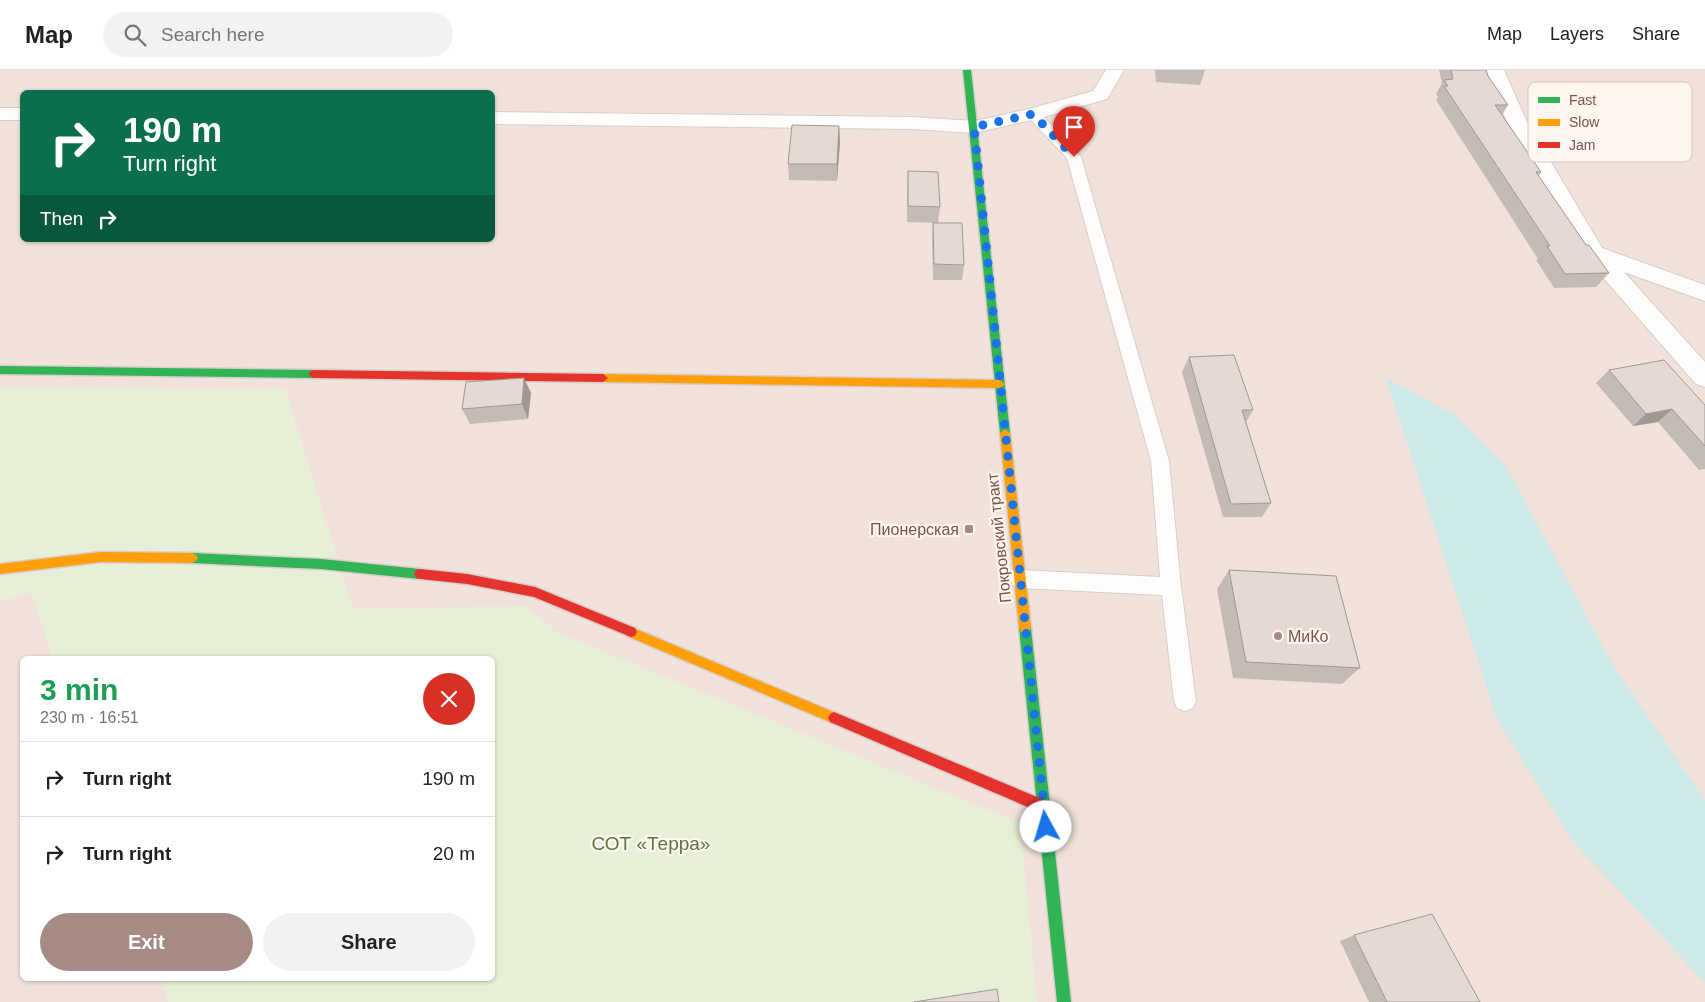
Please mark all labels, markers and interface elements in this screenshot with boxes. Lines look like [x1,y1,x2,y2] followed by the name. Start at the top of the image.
[103,12,453,57] search box
[25,21,73,48] text: Map
[121,21,149,49] icon: search
[161,24,265,45] text: Search here
[1487,24,1522,44] text: Map
[1550,24,1604,44] text: Layers
[1632,24,1680,44] text: Share
[1528,82,1692,162] legend
[1569,92,1596,108] text: Fast
[1053,106,1095,157] pin
[40,110,105,175] icon: right
[123,110,222,149] text: 190 m
[1060,113,1088,141] icon: arrive
[1569,114,1600,130] text: Slow
[1569,137,1595,153] text: Jam
[123,151,216,176] text: Turn right
[93,205,121,233] icon: right
[40,208,83,229] text: Then
[984,472,1014,604] street label: Покровский тракт
[870,521,959,538] place label: Пионерская
[963,523,975,535] marker: Пионерская
[1288,628,1329,645] place label: МиКо
[1272,630,1284,642] marker: МиКо
[40,673,118,706] text: 3 min
[423,673,475,725] button: close
[40,709,139,726] text: 230 m · 16:51
[40,765,68,793] icon: right
[83,768,171,789] text: Turn right
[422,768,475,789] text: 190 m
[1019,800,1071,852] position arrow
[592,833,710,854] park label: СОТ «Терра»
[40,840,68,868] icon: right
[83,843,171,864] text: Turn right
[433,843,475,864] text: 20 m
[40,913,253,971] button: Exit
[263,913,475,971] button: Share

